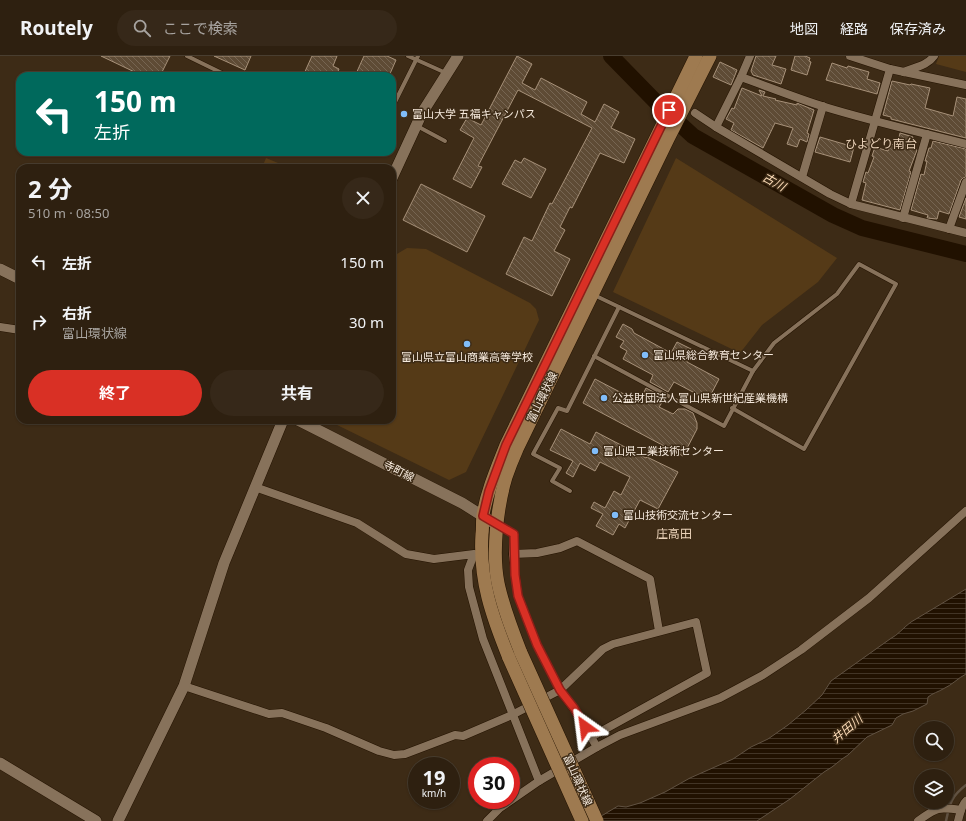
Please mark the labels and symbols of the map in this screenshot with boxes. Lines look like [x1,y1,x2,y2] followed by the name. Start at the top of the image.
[652,93,686,127] pin
[412,106,536,121] place label: 富山大学 五福キャンパス
[399,109,409,119] marker: 富山大学 五福キャンパス
[845,135,917,152] district label: ひよどり南台
[760,168,791,196] water label: 古川
[462,339,472,349] marker: 富山県立富山商業高等学校
[653,347,774,362] place label: 富山県総合教育センター
[401,349,533,364] place label: 富山県立富山商業高等学校
[640,350,650,360] marker: 富山県総合教育センター
[523,369,560,425] street label: 富山環状線
[612,390,788,405] place label: 公益財団法人富山県新世紀産業機構
[599,393,609,403] marker: 公益財団法人富山県新世紀産業機構
[603,443,724,458] place label: 富山県工業技術センター
[590,446,600,456] marker: 富山県工業技術センター
[381,456,417,485] street label: 寺町線
[623,507,733,522] place label: 富山技術交流センター
[610,510,620,520] marker: 富山技術交流センター
[656,525,692,542] district label: 庄高田
[564,706,606,748] position arrow
[827,709,867,747] water label: 井田川
[560,752,596,808] street label: 富山環状線
[468,757,520,809] speed limit sign: 30

